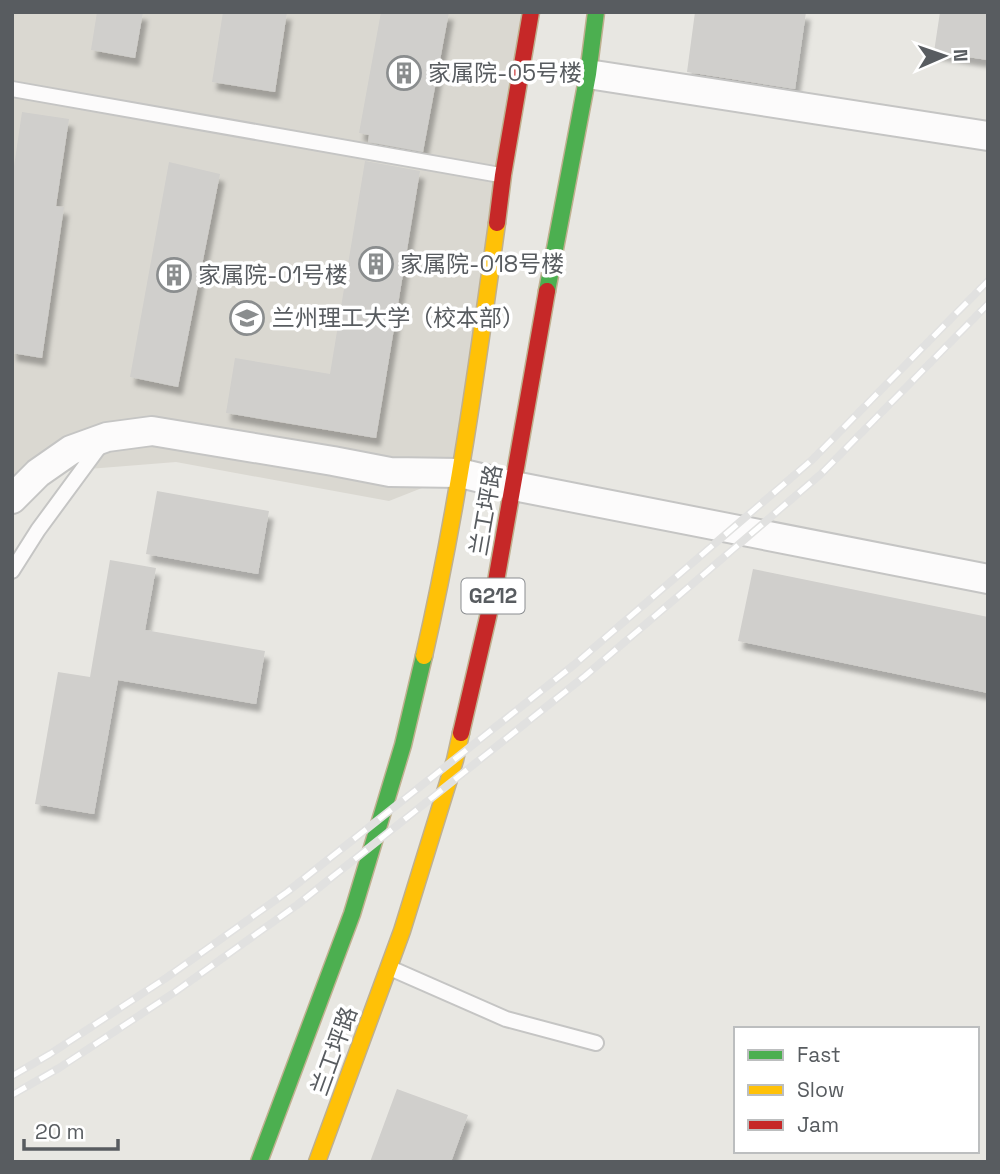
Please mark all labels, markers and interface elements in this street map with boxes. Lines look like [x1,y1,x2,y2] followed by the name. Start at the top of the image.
[909,21,979,91] north arrow
[948,49,973,62] text: N
[385,54,423,92] building icon: 家属院-05号楼
[428,58,582,88] place label: 家属院-05号楼
[357,245,395,283] building icon: 家属院-018号楼
[400,249,564,279] place label: 家属院-018号楼
[155,256,193,294] building icon: 家属院-01号楼
[198,260,348,290] place label: 家属院-01号楼
[228,299,266,337] school or university icon: 兰州理工大学（校本部）
[272,303,525,333] place label: 兰州理工大学（校本部）
[463,462,509,558] street label: 兰工坪路
[462,578,524,614] road number: G212
[304,1003,364,1099] street label: 兰工坪路
[734,1027,979,1153] legend
[797,1041,841,1068] text: Fast
[797,1076,845,1103] text: Slow
[24,1108,119,1152] scale bar
[797,1111,839,1138] text: Jam
[35,1118,85,1145] text: 20 m

